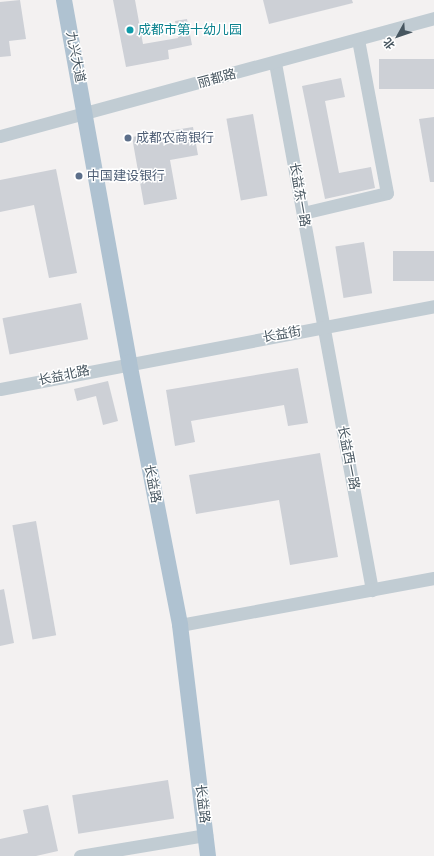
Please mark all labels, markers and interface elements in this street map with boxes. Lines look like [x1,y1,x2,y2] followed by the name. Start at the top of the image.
[378,16,418,56] north arrow
[138,22,242,38] place label: 成都市第十幼儿园
[125,25,135,35] marker: 成都市第十幼儿园
[62,30,88,84] street label: 九兴大道
[379,34,398,53] text: 北
[196,66,238,92] street label: 丽都路
[136,130,214,146] place label: 成都农商银行
[123,133,133,143] marker: 成都农商银行
[286,162,312,228] street label: 长益东一路
[87,168,165,184] place label: 中国建设银行
[74,171,84,181] marker: 中国建设银行
[261,324,303,346] street label: 长益街
[37,363,91,389] street label: 长益北路
[334,425,362,491] street label: 长益西一路
[141,463,163,505] street label: 长益路
[192,784,212,824] street label: 长益路

